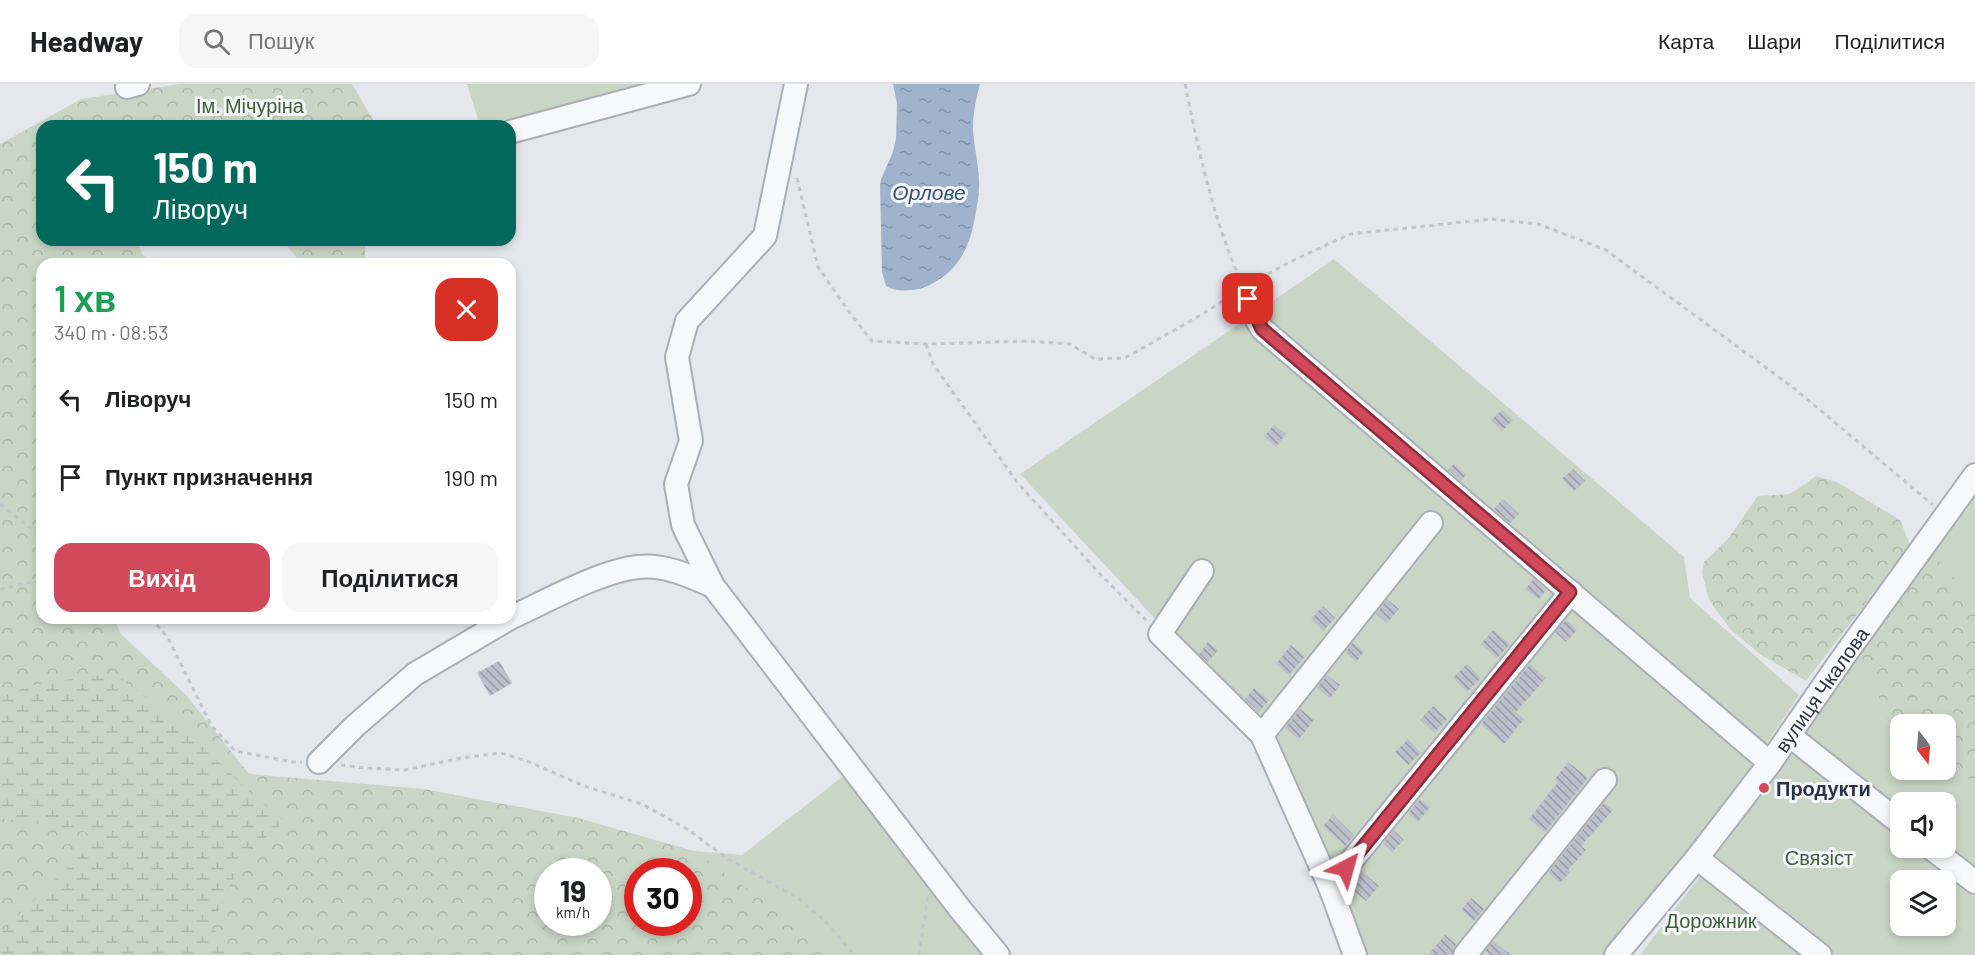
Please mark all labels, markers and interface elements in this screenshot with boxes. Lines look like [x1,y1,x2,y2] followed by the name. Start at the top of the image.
[179,14,599,68] search box
[30,24,143,58] text: Headway
[200,25,233,58] icon: search
[248,27,314,53] text: Пошук
[1658,28,1714,53] text: Карта
[1747,28,1802,53] text: Шари
[1835,28,1945,53] text: Поділитися
[196,93,305,117] park label: Ім. Мічуріна
[153,141,258,191] text: 150 m
[54,144,132,222] icon: left
[892,179,966,204] water label: Орлове
[153,192,248,224] text: Ліворуч
[1222,273,1273,324] pin
[54,276,116,319] text: 1 хв
[435,278,498,341] button: close
[1231,282,1264,315] icon: arrive
[54,320,168,344] text: 340 m · 08:53
[54,383,87,416] icon: left
[105,385,191,411] text: Ліворуч
[444,386,498,412] text: 150 m
[54,461,87,494] icon: arrive
[105,463,313,489] text: Пункт призначення
[444,464,498,490] text: 190 m
[54,543,270,612] button: Вихід
[282,543,498,612] button: Поділитися
[1769,621,1874,756] street label: вулиця Чкалова
[1890,714,1956,780] north arrow
[1890,714,1956,936] map controls
[1776,776,1871,800] place label: Продукти
[1757,781,1771,795] marker: Продукти
[1890,792,1956,858] button: sound
[1314,836,1378,900] position arrow
[1785,845,1853,869] park label: Связіст
[624,858,702,936] speed limit sign: 30
[1890,870,1956,936] button: layers
[560,872,586,908] text: 19
[556,903,590,921] text: km/h
[1665,908,1757,932] park label: Дорожник

